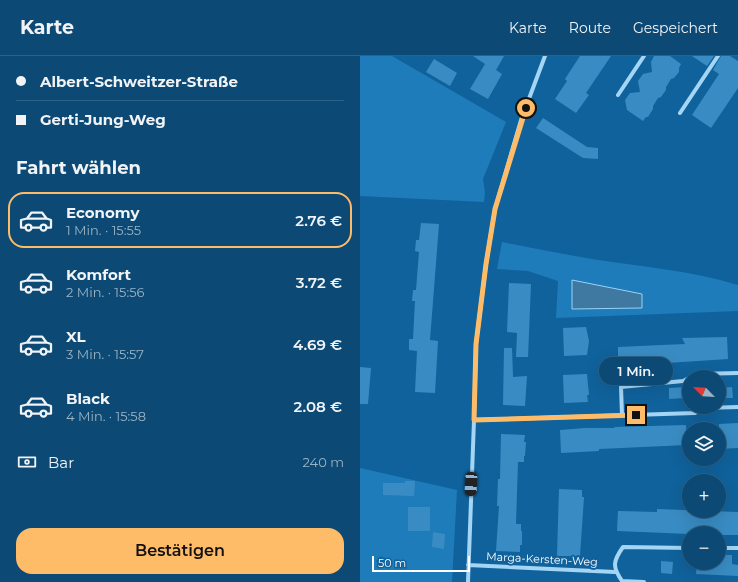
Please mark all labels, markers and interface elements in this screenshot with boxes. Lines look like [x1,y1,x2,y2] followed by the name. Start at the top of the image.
[20,16,74,39] text: Karte
[509,19,547,37] text: Karte
[569,19,611,37] text: Route
[633,19,718,37] text: Gespeichert
[40,72,238,91] text: Albert-Schweitzer-Straße
[517,99,535,117] route start
[40,110,166,129] text: Gerti-Jung-Weg
[16,157,141,179] text: Fahrt wählen
[18,202,54,238] icon: car
[66,203,139,222] text: Economy
[295,211,342,230] text: 2.76 €
[66,222,141,238] text: 1 Min. · 15:55
[18,264,54,300] icon: car
[66,265,131,284] text: Komfort
[296,273,342,292] text: 3.72 €
[66,284,144,300] text: 2 Min. · 15:56
[18,326,54,362] icon: car
[66,327,85,346] text: XL
[293,335,342,354] text: 4.69 €
[66,346,144,362] text: 3 Min. · 15:57
[599,357,673,385] callout: 1 Min.
[618,363,654,379] text: 1 Min.
[682,370,726,414] north arrow
[682,370,726,570] map controls
[18,388,54,424] icon: car
[66,389,110,408] text: Black
[294,397,342,416] text: 2.08 €
[627,406,645,424] route end
[66,408,146,424] text: 4 Min. · 15:58
[682,422,726,466] button: layers
[16,451,38,473] icon: cash
[48,453,74,472] text: Bar
[303,454,344,470] text: 240 m
[464,472,478,496] car
[682,474,726,518] button: +
[682,526,726,570] button: −
[16,528,344,574] button: Bestätigen
[486,549,598,569] street label: Marga-Kersten-Weg
[372,554,470,573] scale bar
[378,556,406,570] text: 50 m

